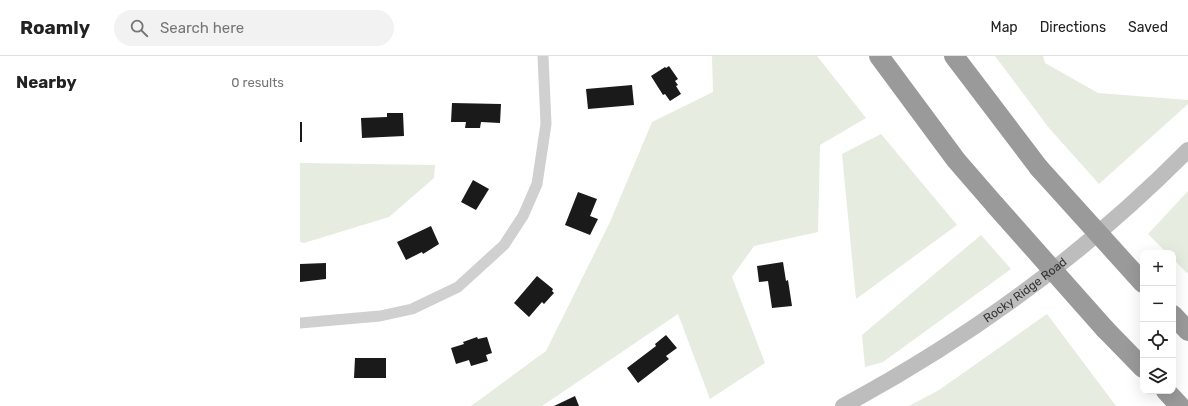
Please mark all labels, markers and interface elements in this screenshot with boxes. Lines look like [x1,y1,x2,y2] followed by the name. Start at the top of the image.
[114,10,394,46] search box
[20,16,90,39] text: Roamly
[128,17,150,39] icon: search
[160,19,244,37] text: Search here
[991,19,1018,36] text: Map
[1040,19,1106,36] text: Directions
[1128,19,1168,36] text: Saved
[16,72,77,92] text: Nearby
[231,75,284,90] text: 0 results
[1140,250,1176,394] map controls
[1140,250,1176,286] button: +
[981,255,1069,325] street label: Rocky Ridge Road
[1140,286,1176,322] button: −
[1140,322,1176,358] button: locate
[1140,358,1176,394] button: layers

